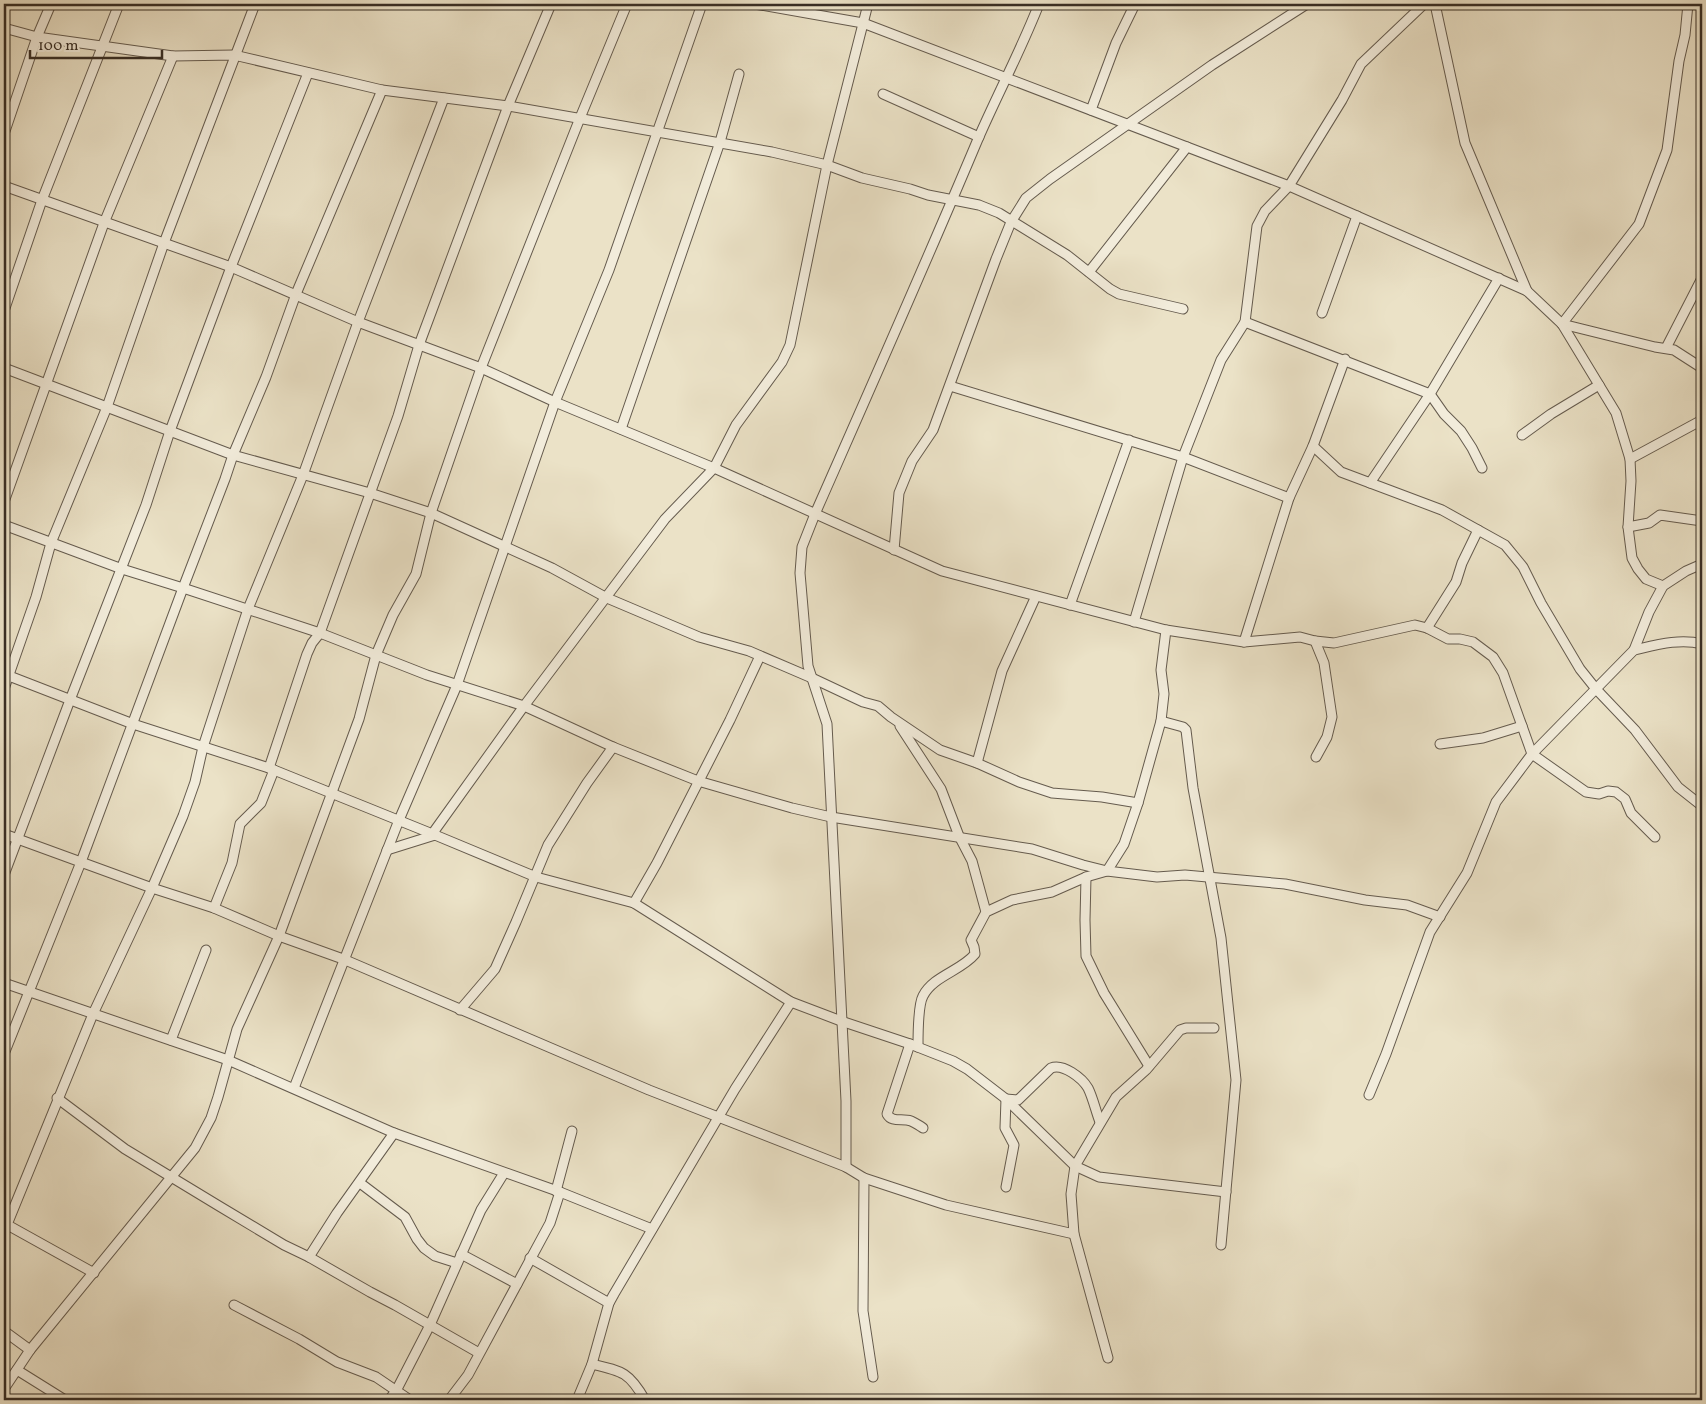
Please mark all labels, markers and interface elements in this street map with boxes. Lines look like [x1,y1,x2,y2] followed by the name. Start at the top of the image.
[30,28,162,60] scale bar
[38,36,78,57] text: 100 m

